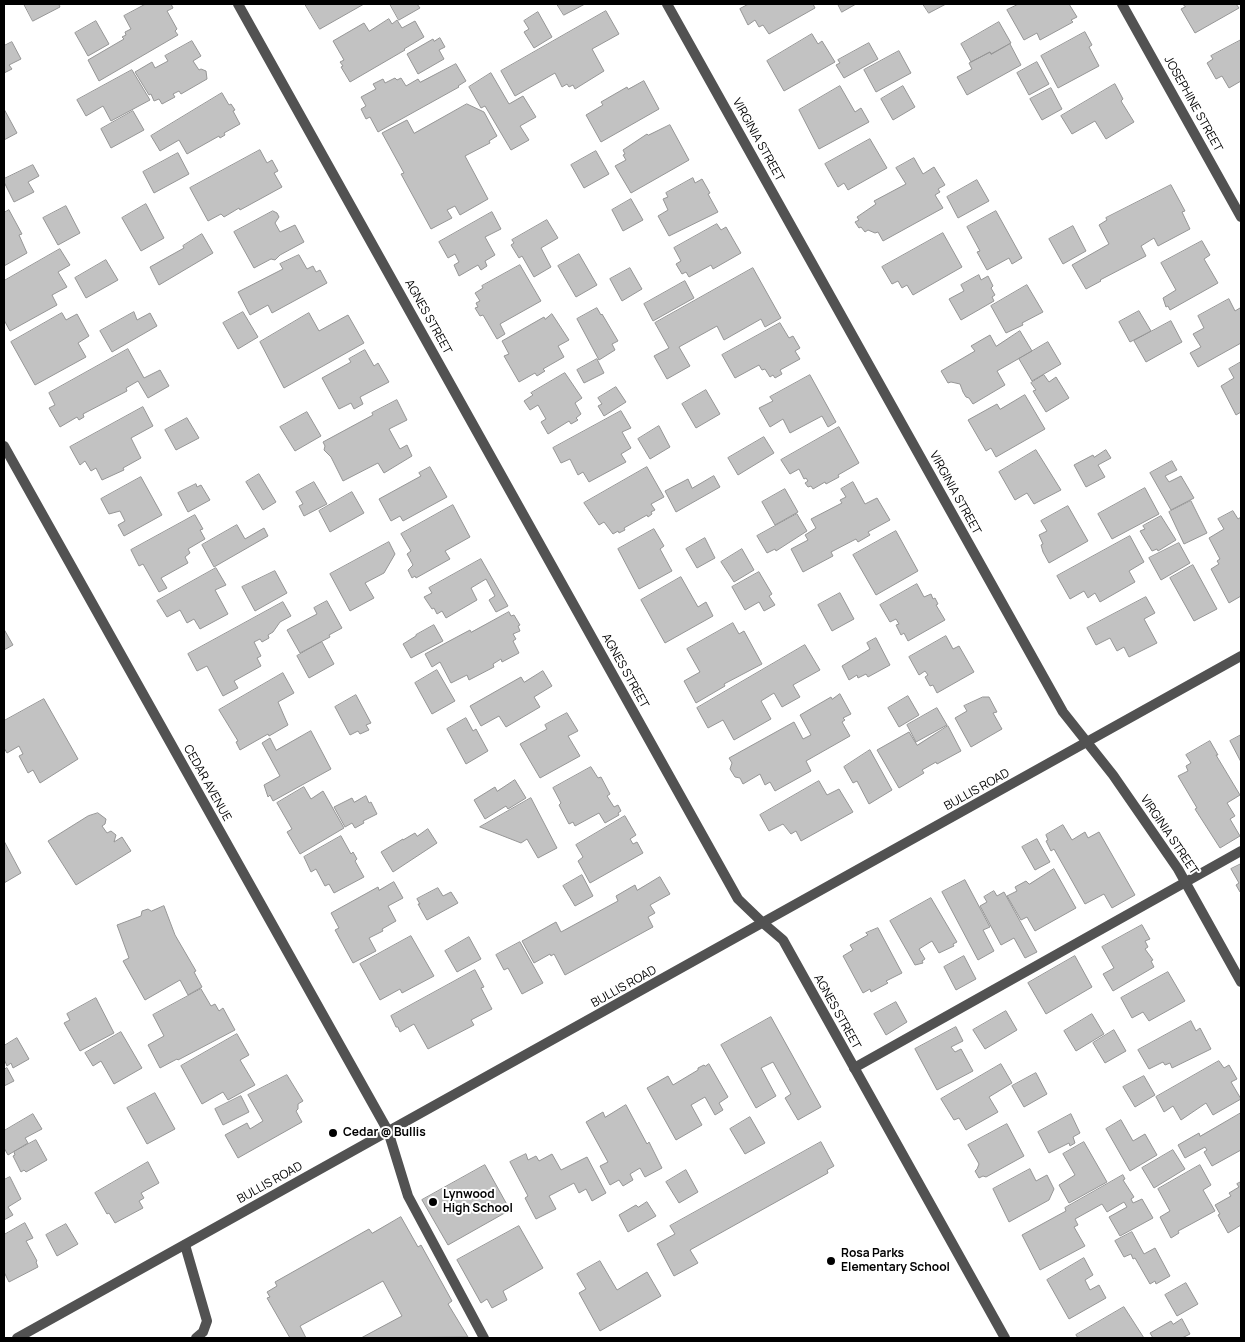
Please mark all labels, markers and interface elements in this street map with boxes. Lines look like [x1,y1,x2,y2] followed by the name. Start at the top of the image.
[1161,54,1225,154] street label: JOSEPHINE STREET
[729,96,787,184] street label: VIRGINIA STREET
[402,277,454,357] street label: AGNES STREET
[926,449,984,537] street label: VIRGINIA STREET
[599,631,651,711] street label: AGNES STREET
[180,742,234,824] street label: CEDAR AVENUE
[942,766,1012,814] street label: BULLIS ROAD
[1137,792,1201,878] street label: VIRGINIA STREET
[589,963,659,1011] street label: BULLIS ROAD
[811,972,863,1052] street label: AGNES STREET
[343,1126,426,1140] place label: Cedar @ Bullis
[327,1127,339,1139] marker: Cedar @ Bullis
[235,1159,305,1207] street label: BULLIS ROAD
[443,1188,513,1216] place label: Lynwood High School
[427,1196,439,1208] marker: Lynwood High School
[841,1247,950,1275] place label: Rosa Parks Elementary School
[825,1255,837,1267] marker: Rosa Parks Elementary School

